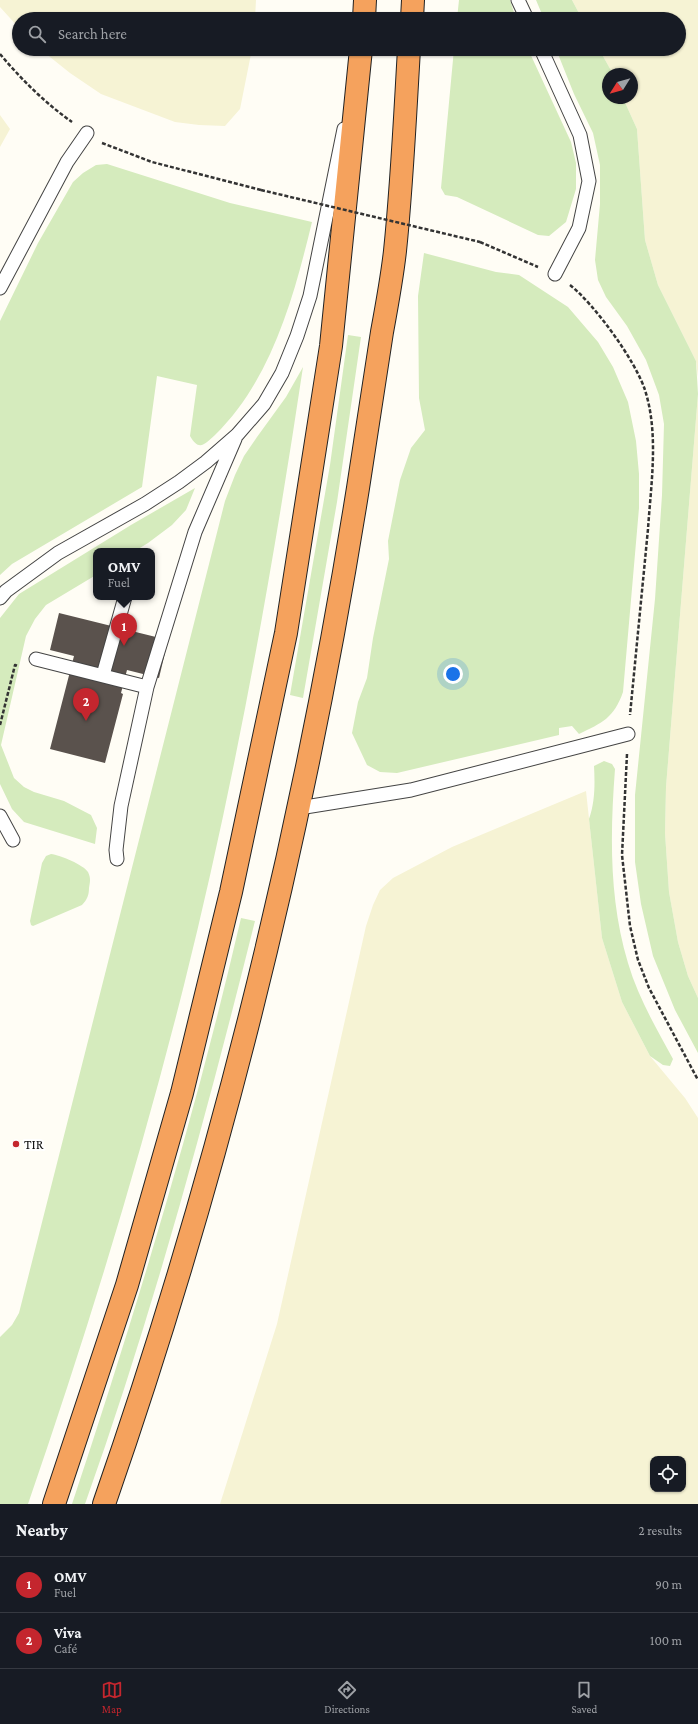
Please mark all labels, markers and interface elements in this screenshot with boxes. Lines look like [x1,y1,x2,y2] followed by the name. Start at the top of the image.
[12,12,686,56] search box
[26,23,48,45] icon: search
[58,26,127,42] text: Search here
[602,68,638,104] north arrow
[93,548,155,600] popup
[108,559,140,575] text: OMV
[108,575,130,590] text: Fuel
[111,613,137,646] pin: 1
[443,664,463,684] your location
[73,688,99,721] pin: 2
[24,1136,44,1152] place label: TIR
[11,1139,21,1149] marker: TIR
[650,1456,686,1492] map controls
[650,1456,686,1492] button: locate
[16,1521,68,1540] text: Nearby
[639,1523,682,1538] text: 2 results
[54,1569,86,1585] text: OMV
[27,1577,31,1592] text: 1
[655,1577,682,1592] text: 90 m
[54,1585,76,1600] text: Fuel
[54,1625,81,1641] text: Viva
[26,1633,32,1648] text: 2
[650,1633,682,1648] text: 100 m
[54,1641,77,1656] text: Café
[101,1679,123,1715] tab: Map
[324,1679,370,1715] tab: Directions
[571,1679,597,1715] tab: Saved

